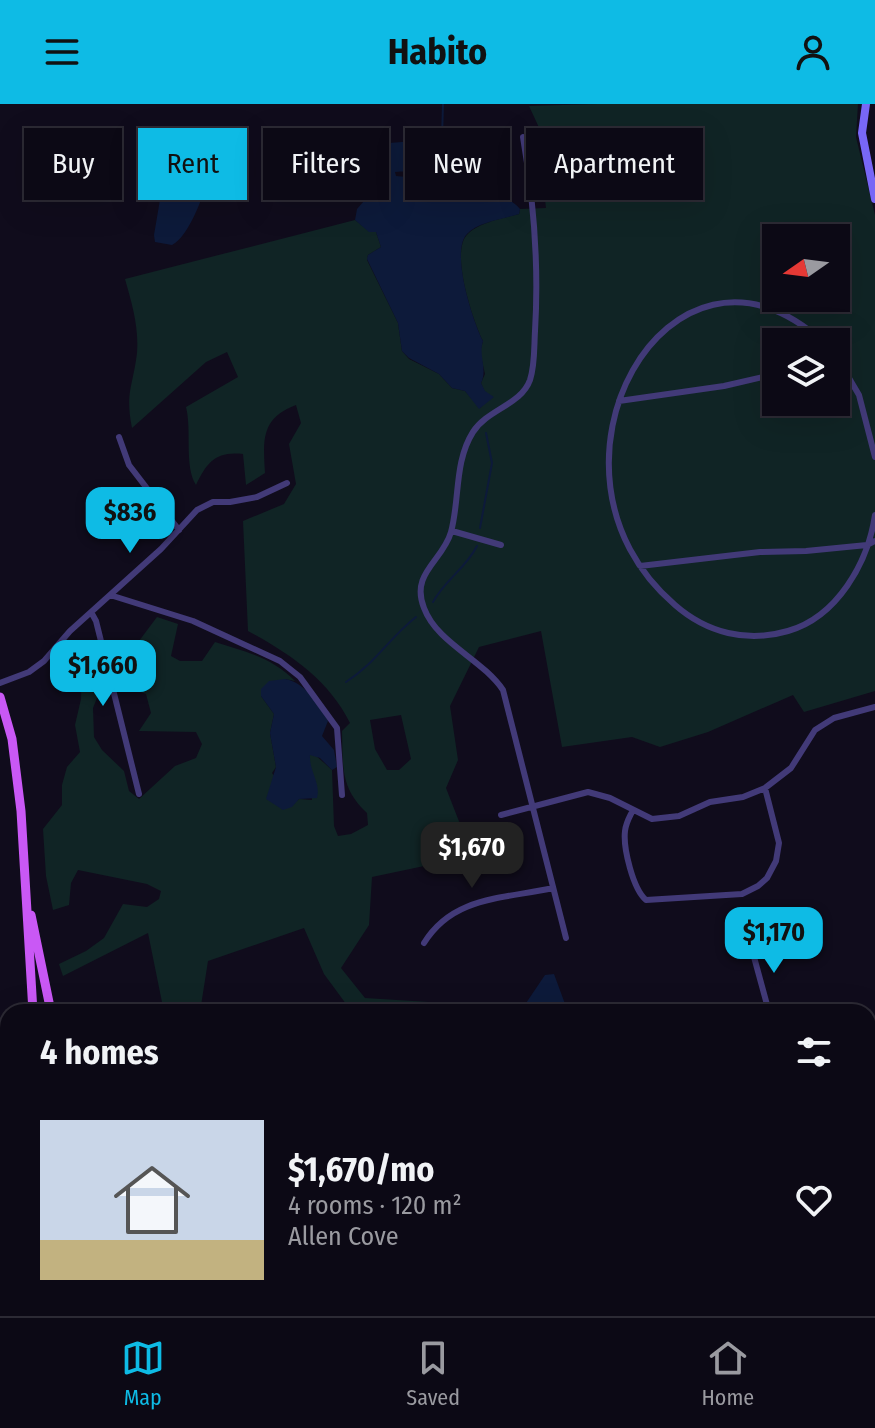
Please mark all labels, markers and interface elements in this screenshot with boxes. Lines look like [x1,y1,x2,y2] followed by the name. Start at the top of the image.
[40,30,84,74] icon: menu
[388,30,487,74] text: Habito
[791,30,835,74] icon: person
[24,128,122,200] chip: Buy
[138,128,247,200] chip: Rent
[263,128,389,200] chip: Filters
[405,128,510,200] chip: New
[526,128,703,200] chip: Apartment
[762,224,850,312] north arrow
[762,224,850,416] map controls
[762,328,850,416] button: layers
[83,487,177,555] pin: $836
[104,497,156,528] text: $836
[38,640,168,708] pin: $1,660
[68,650,138,681] text: $1,660
[407,822,537,890] pin: $1,670
[439,832,505,863] text: $1,670
[709,907,839,975] pin: $1,170
[743,917,805,948] text: $1,170
[792,1030,836,1074] icon: filters
[40,1032,159,1073] text: 4 homes
[288,1149,434,1190] text: $1,670/mo
[104,1152,200,1248] icon: home
[792,1178,836,1222] icon: heart
[288,1190,462,1221] text: 4 rooms · 120 m²
[288,1221,399,1252] text: Allen Cove
[121,1336,165,1411] tab: Map
[406,1336,460,1411] tab: Saved
[702,1336,754,1411] tab: Home

